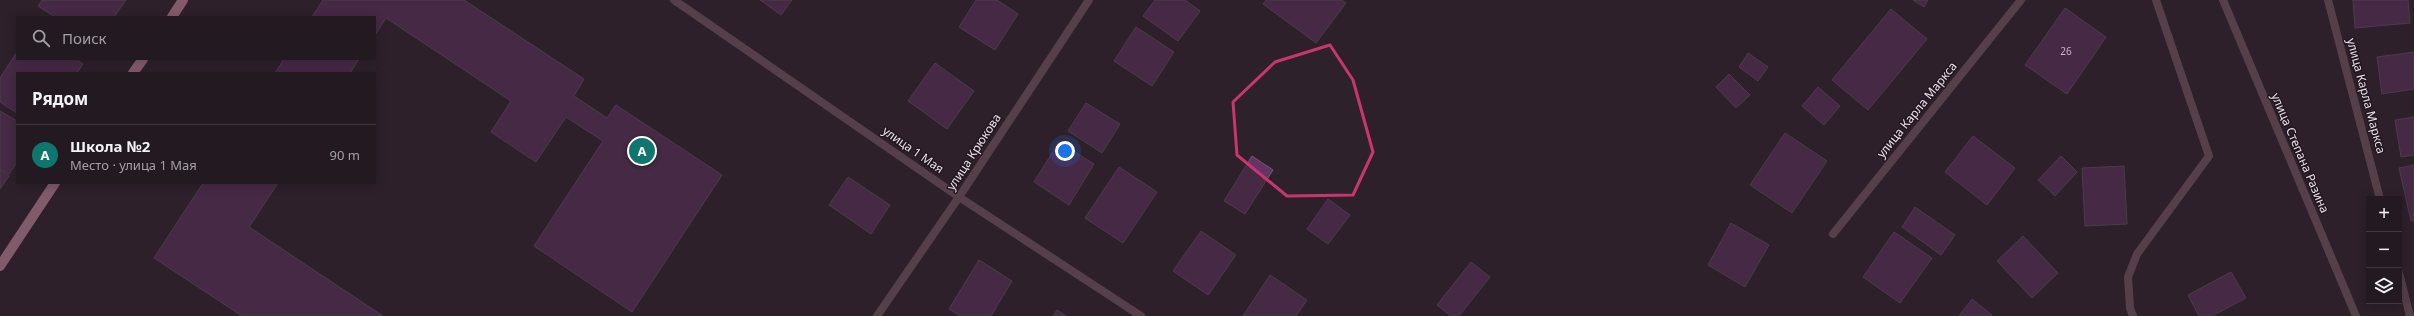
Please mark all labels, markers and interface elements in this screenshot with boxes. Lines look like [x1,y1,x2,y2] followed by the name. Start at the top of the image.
[16,16,376,60] search box
[30,27,52,49] icon: search
[62,28,107,48] text: Поиск
[2343,36,2390,155] street label: улица Карла Маркса
[2060,44,2072,58] house number: 26
[1873,58,1961,161] street label: улица Карла Маркса
[32,87,88,110] text: Рядом
[2267,90,2333,215] street label: улица Степана Разина
[942,110,1005,193] street label: улица Крюкова
[879,122,947,177] street label: улица 1 Мая
[70,136,150,156] text: Школа №2
[629,136,655,166] pin: A
[1055,141,1075,161] your location
[41,146,50,164] text: A
[330,146,360,164] text: 90 m
[70,156,197,174] text: Место · улица 1 Мая
[2366,196,2402,304] map controls
[2366,196,2402,232] button: +
[2366,232,2402,268] button: −
[2366,268,2402,304] button: layers

